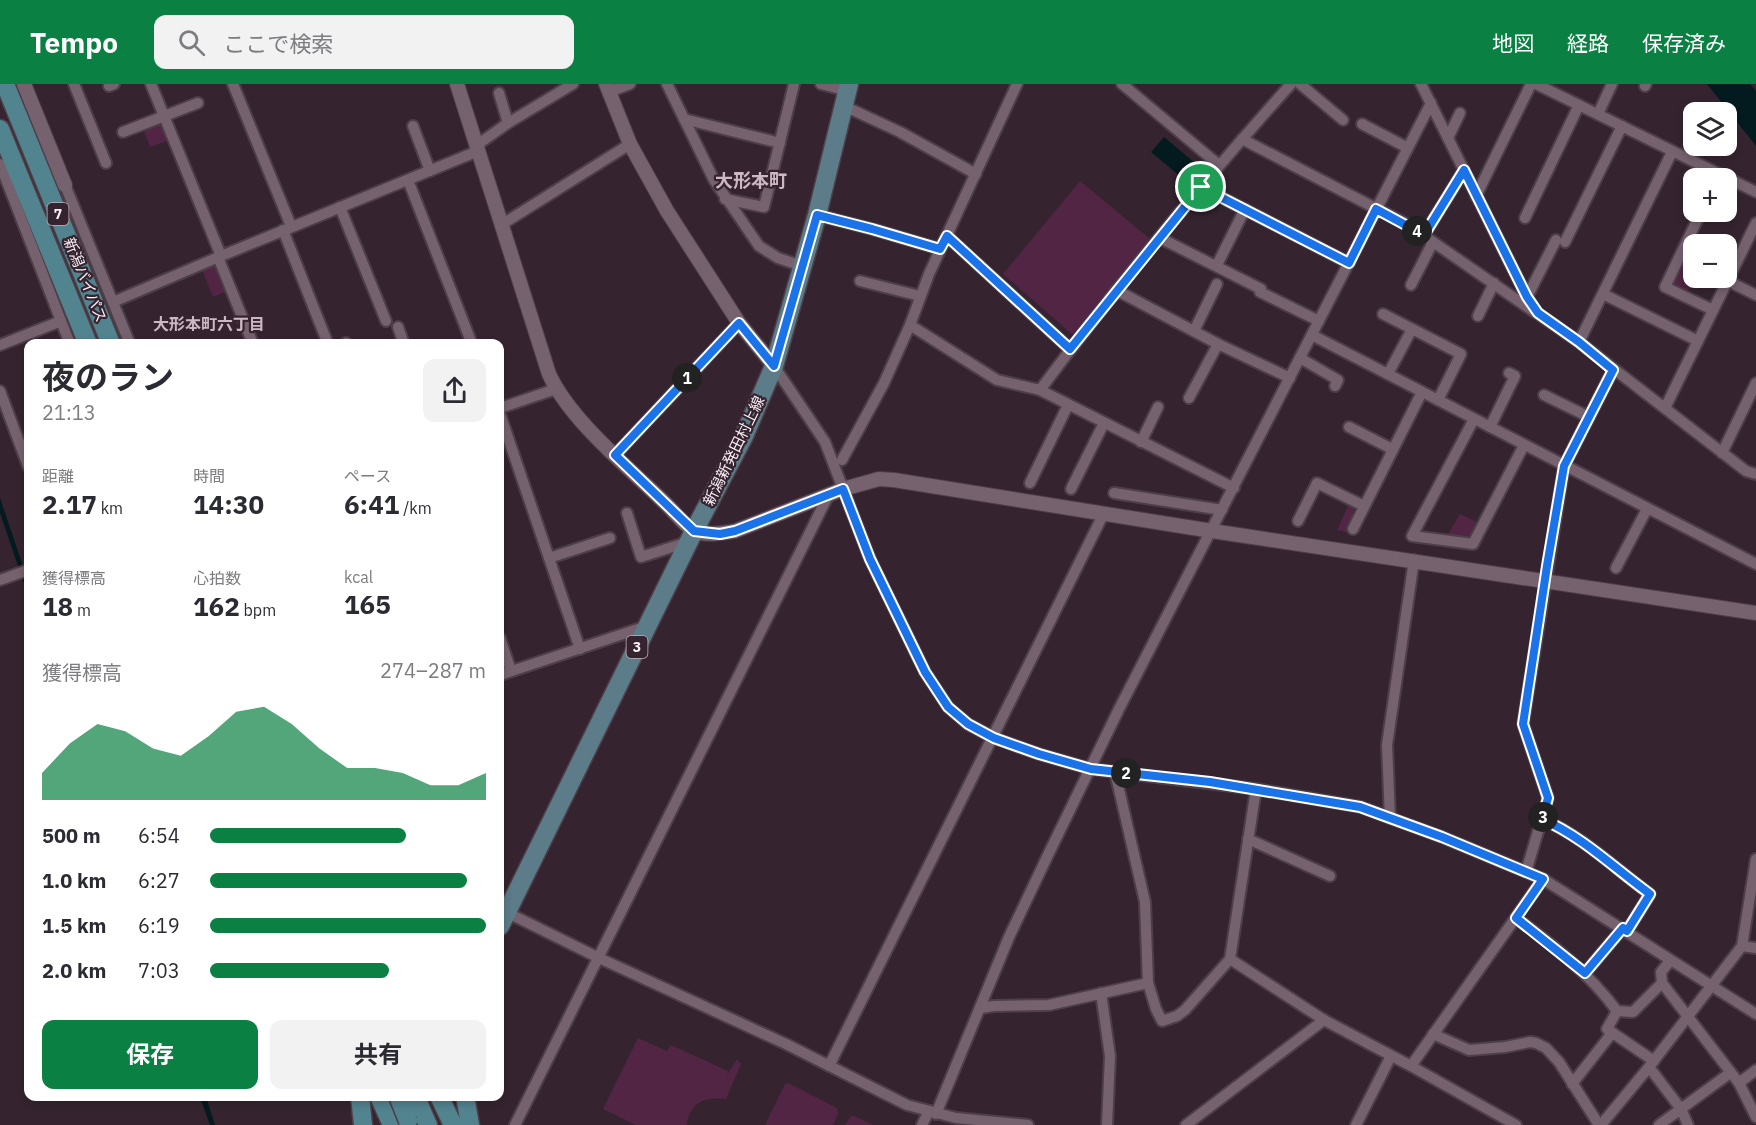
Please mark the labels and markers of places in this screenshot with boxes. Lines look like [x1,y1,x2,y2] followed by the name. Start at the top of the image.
[1175,161,1226,212] pin
[1402,216,1432,246] pin: 4
[672,363,702,393] pin: 1
[1111,758,1141,788] pin: 2
[1528,802,1558,832] pin: 3

